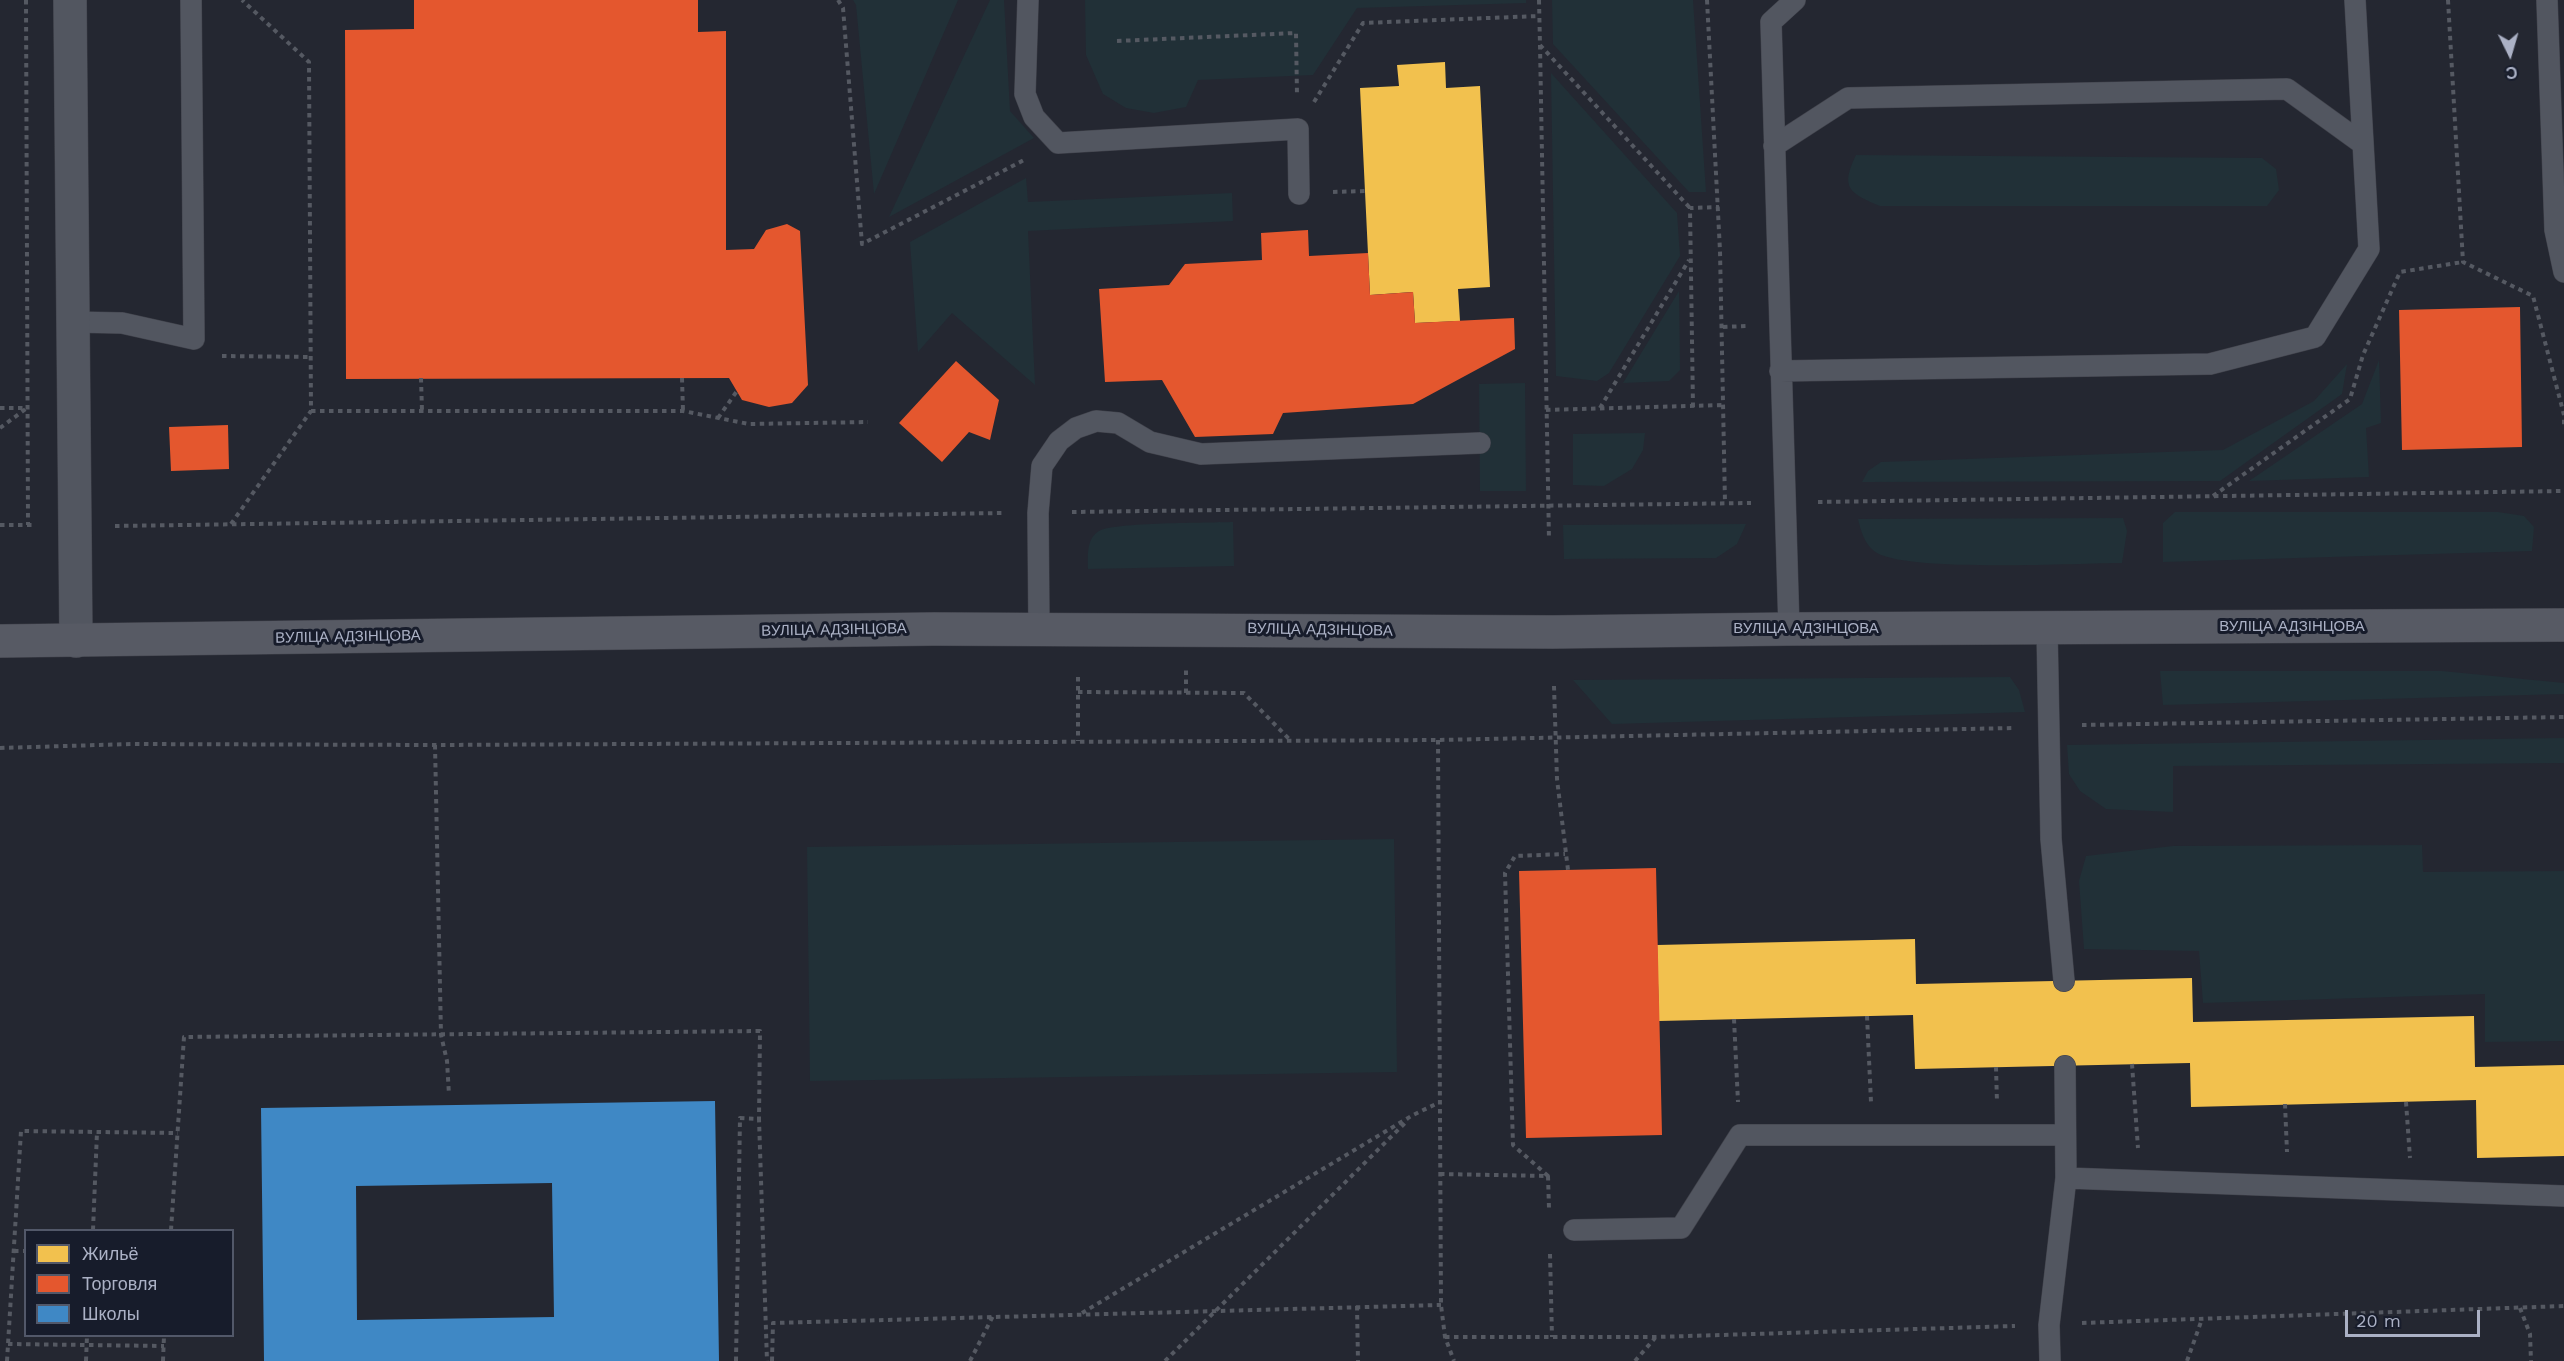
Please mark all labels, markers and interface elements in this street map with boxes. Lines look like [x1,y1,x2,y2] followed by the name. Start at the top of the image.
[2480,24,2540,84] north arrow
[2505,62,2518,82] text: С
[2219,618,2365,636] street label: ВУЛІЦА АДЗІНЦОВА
[761,620,907,640] street label: ВУЛІЦА АДЗІНЦОВА
[1247,620,1393,640] street label: ВУЛІЦА АДЗІНЦОВА
[1733,620,1879,638] street label: ВУЛІЦА АДЗІНЦОВА
[275,627,421,647] street label: ВУЛІЦА АДЗІНЦОВА
[24,1229,234,1337] legend
[82,1243,139,1264] text: Жильё
[82,1273,157,1294] text: Торговля
[2348,1298,2483,1336] scale bar
[82,1303,140,1324] text: Школы
[2356,1310,2401,1331] text: 20 m

